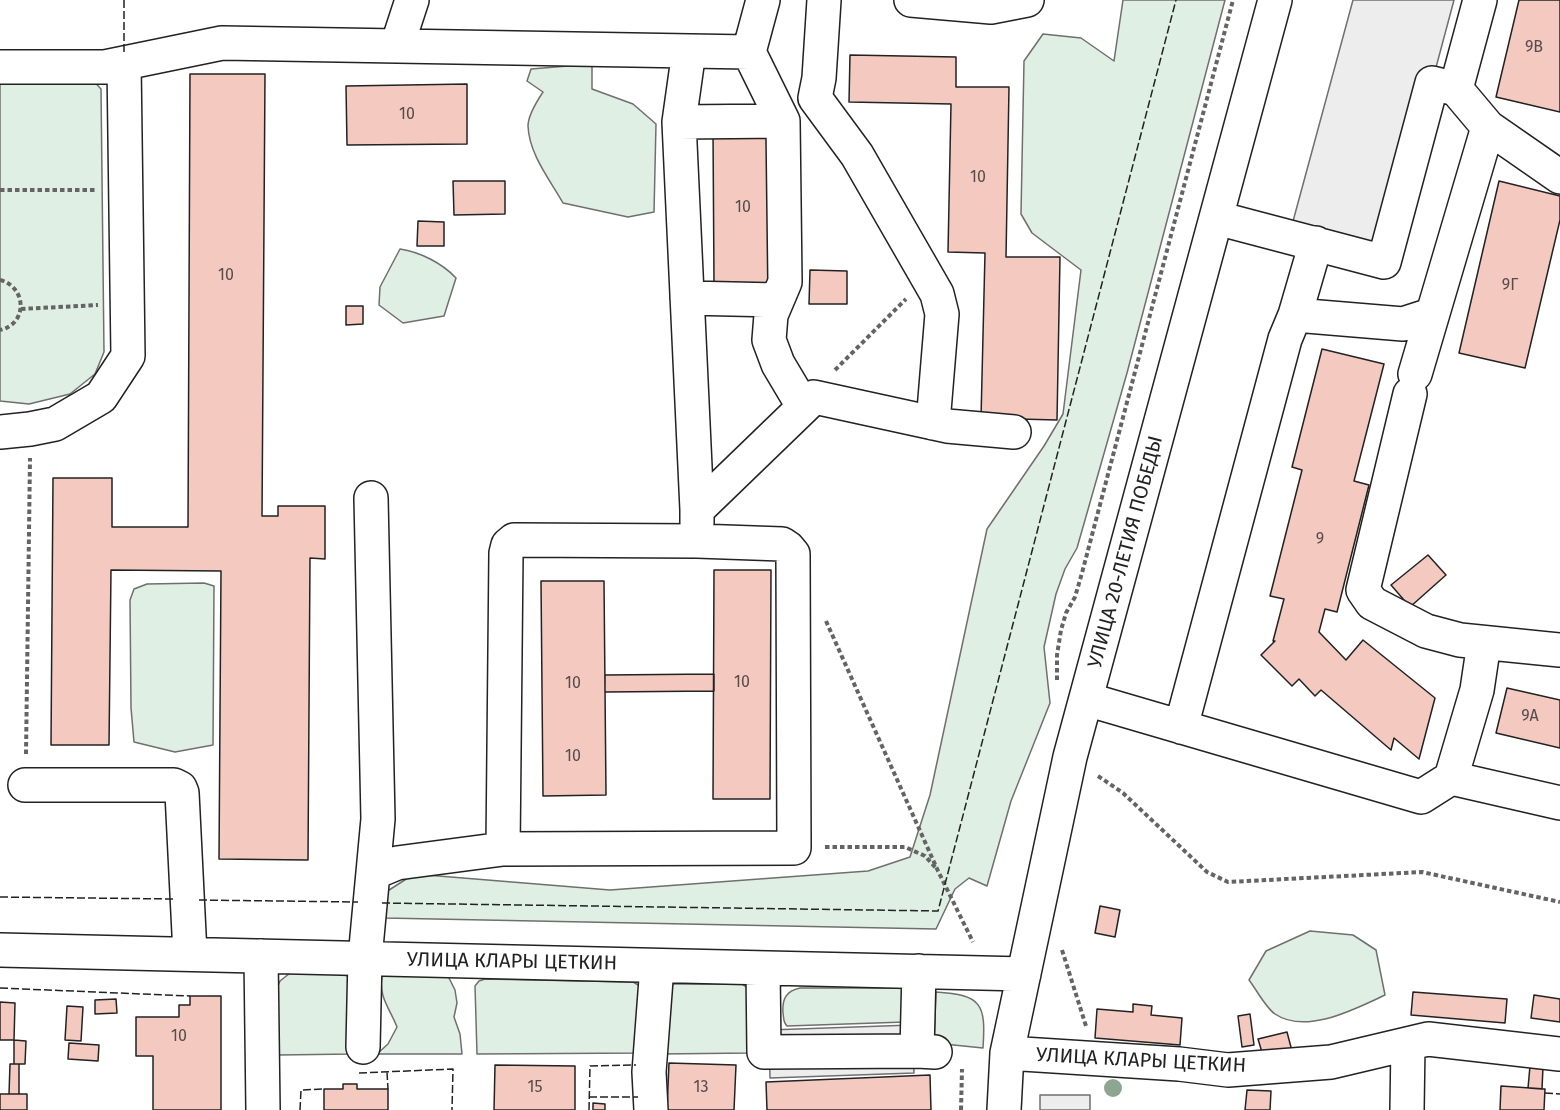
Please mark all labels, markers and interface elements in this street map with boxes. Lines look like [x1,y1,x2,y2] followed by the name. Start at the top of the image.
[1525,38,1543,58] house number: 9В
[399,105,415,125] house number: 10
[970,168,986,188] house number: 10
[735,198,751,218] house number: 10
[218,266,234,286] house number: 10
[1502,276,1518,296] house number: 9Г
[1083,433,1169,671] street label: УЛИЦА 20-ЛЕТИЯ ПОБЕДЫ
[1316,530,1324,550] house number: 9
[734,673,750,693] house number: 10
[565,674,581,694] house number: 10
[1521,707,1539,727] house number: 9А
[565,747,581,767] house number: 10
[407,948,617,976] street label: УЛИЦА КЛАРЫ ЦЕТКИН
[171,1027,187,1047] house number: 10
[1035,1044,1247,1078] street label: УЛИЦА КЛАРЫ ЦЕТКИН
[528,1078,542,1098] house number: 15
[694,1078,708,1098] house number: 13

